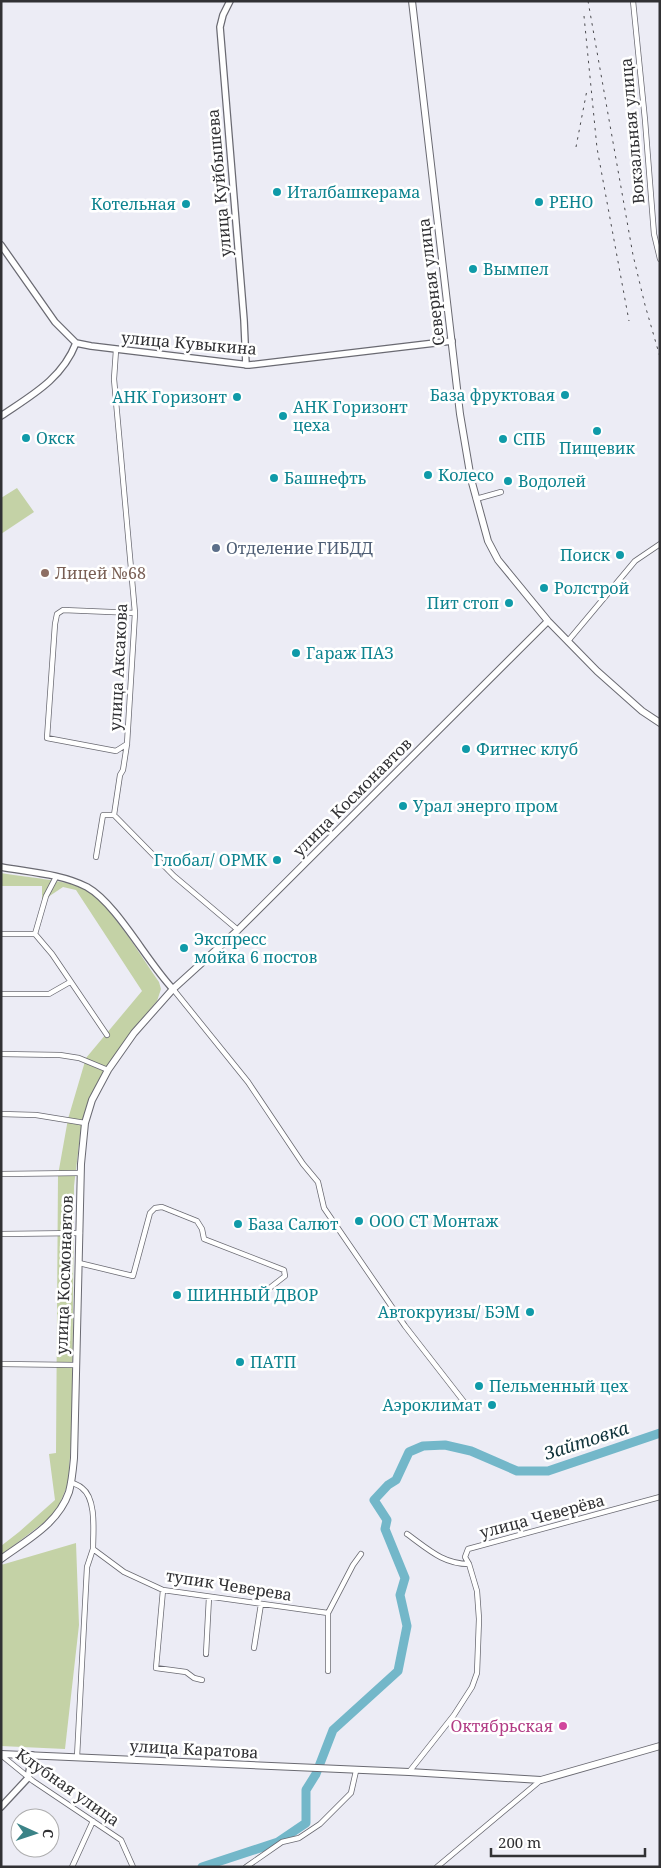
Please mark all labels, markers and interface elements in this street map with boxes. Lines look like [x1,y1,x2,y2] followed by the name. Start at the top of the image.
[615,57,649,205] street label: Вокзальная улица
[202,108,236,258] street label: улица Куйбышева
[287,181,421,203] place label: Италбашкерама
[271,186,283,198] marker: Италбашкерама
[549,191,593,213] place label: РЕНО
[91,193,176,215] place label: Котельная
[533,196,545,208] marker: РЕНО
[180,198,192,210] marker: Котельная
[412,217,450,347] street label: Северная улица
[483,258,549,280] place label: Вымпел
[467,263,479,275] marker: Вымпел
[120,326,258,360] street label: улица Кувыкина
[430,384,555,406] place label: База фруктовая
[112,386,228,408] place label: АНК Горизонт
[559,389,571,401] marker: База фруктовая
[231,391,243,403] marker: АНК Горизонт
[293,396,408,436] place label: АНК Горизонт цеха
[277,410,289,422] marker: АНК Горизонт цеха
[591,425,603,437] marker: Пищевик
[36,427,75,449] place label: Окск
[513,428,545,450] place label: СПБ
[20,432,32,444] marker: Окск
[497,433,509,445] marker: СПБ
[559,437,636,459] place label: Пищевик
[438,464,494,486] place label: Колесо
[284,467,367,489] place label: Башнефть
[422,469,434,481] marker: Колесо
[518,470,586,492] place label: Водолей
[268,472,280,484] marker: Башнефть
[502,475,514,487] marker: Водолей
[226,537,373,559] place label: Отделение ГИБДД
[210,542,222,554] marker: Отделение ГИБДД
[560,544,611,566] place label: Поиск
[614,549,626,561] marker: Поиск
[55,562,146,584] place label: Лицей №68
[39,567,51,579] marker: Лицей №68
[554,577,630,599] place label: Ролстрой
[538,582,550,594] marker: Ролстрой
[427,592,499,614] place label: Пит стоп
[503,597,515,609] marker: Пит стоп
[104,603,132,731] street label: улица Аксакова
[306,642,394,664] place label: Гараж ПАЗ
[290,647,302,659] marker: Гараж ПАЗ
[288,733,416,861] street label: улица Космонавтов
[476,738,578,760] place label: Фитнес клуб
[460,743,472,755] marker: Фитнес клуб
[413,795,558,817] place label: Урал энерго пром
[397,800,409,812] marker: Урал энерго пром
[154,849,268,871] place label: Глобал/ ОРМК
[271,854,283,866] marker: Глобал/ ОРМК
[194,928,318,968] place label: Экспресс мойка 6 постов
[178,942,190,954] marker: Экспресс мойка 6 постов
[50,1195,78,1355] street label: улица Космонавтов
[369,1210,498,1232] place label: ООО СТ Монтаж
[248,1213,339,1235] place label: База Салют
[353,1215,365,1227] marker: ООО СТ Монтаж
[232,1218,244,1230] marker: База Салют
[187,1284,318,1306] place label: ШИННЫЙ ДВОР
[171,1289,183,1301] marker: ШИННЫЙ ДВОР
[378,1301,520,1323] place label: Автокруизы/ БЭМ
[524,1306,536,1318] marker: Автокруизы/ БЭМ
[250,1351,296,1373] place label: ПАТП
[234,1356,246,1368] marker: ПАТП
[489,1375,629,1397] place label: Пельменный цех
[473,1380,485,1392] marker: Пельменный цех
[382,1394,483,1416] place label: Аэроклимат
[486,1399,498,1411] marker: Аэроклимат
[540,1415,632,1465] water label: Зайтовка
[477,1489,607,1543] street label: улица Чеверёва
[164,1564,294,1606] street label: тупик Чеверева
[450,1715,553,1737] place label: Октябрьская
[557,1720,569,1732] marker: Октябрьская
[129,1735,259,1763] street label: улица Каратова
[12,1743,124,1831] street label: Клубная улица
[10,1808,60,1858] north arrow
[491,1826,645,1858] scale bar
[39,1829,58,1839] text: С
[498,1832,541,1852] text: 200 m

